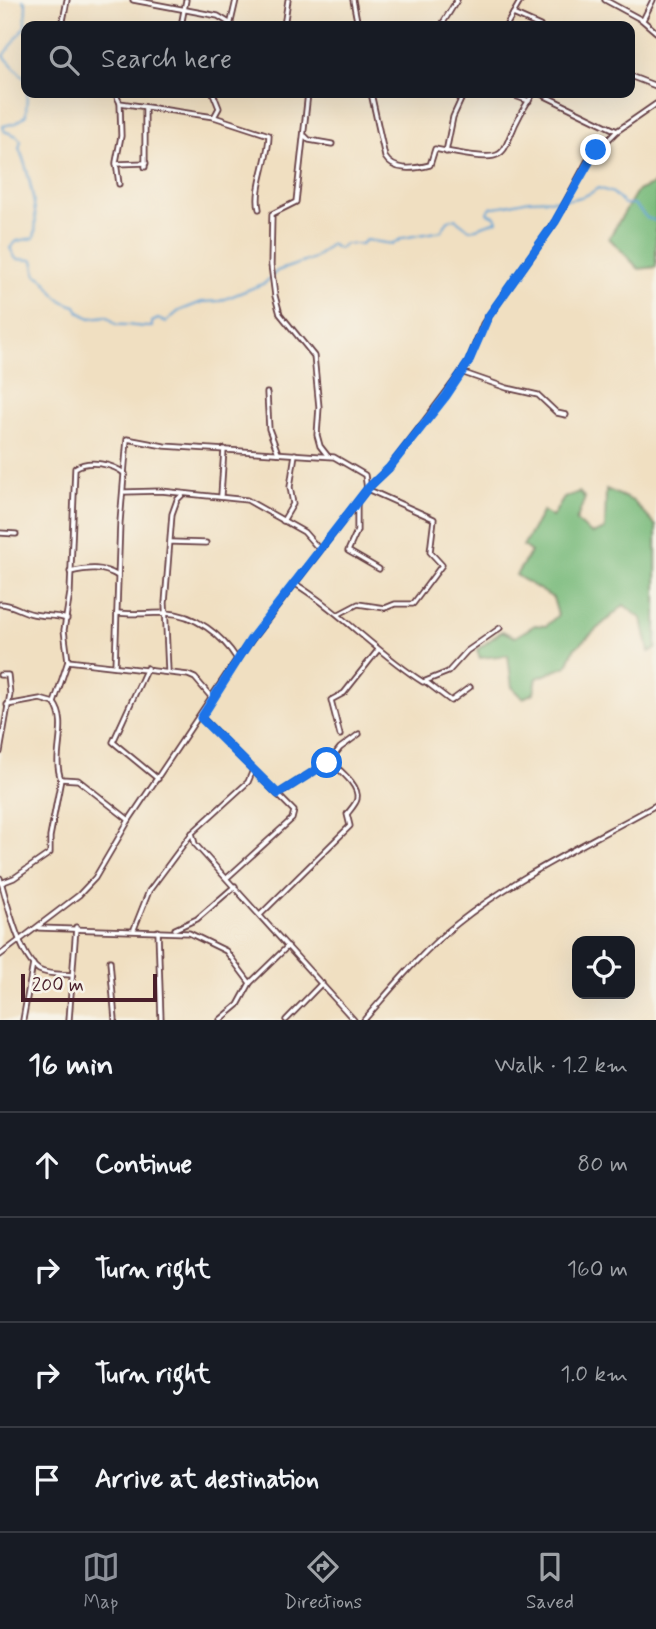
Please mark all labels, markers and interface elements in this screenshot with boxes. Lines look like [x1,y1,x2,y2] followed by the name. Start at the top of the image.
[21,21,635,98] search box
[45,41,83,79] icon: search
[101,43,232,77] text: Search here
[580,134,611,165] route end
[311,747,342,778] route start
[572,936,635,999] map controls
[572,936,635,999] button: locate
[21,971,158,1003] scale bar
[32,973,84,998] text: 200 m
[28,1046,114,1085] text: 16 min
[495,1051,628,1081] text: Walk · 1.2 km
[28,1146,66,1184] icon: ahead
[95,1148,192,1182] text: Continue
[577,1150,628,1180] text: 80 m
[28,1251,66,1289] icon: right
[95,1253,211,1287] text: Turn right
[567,1255,628,1285] text: 160 m
[28,1356,66,1394] icon: right
[95,1358,211,1392] text: Turn right
[560,1360,628,1390] text: 1.0 km
[28,1461,66,1499] icon: arrive
[95,1463,319,1497] text: Arrive at destination
[82,1548,120,1615] tab: Map
[284,1548,362,1615] tab: Directions
[526,1548,574,1615] tab: Saved

